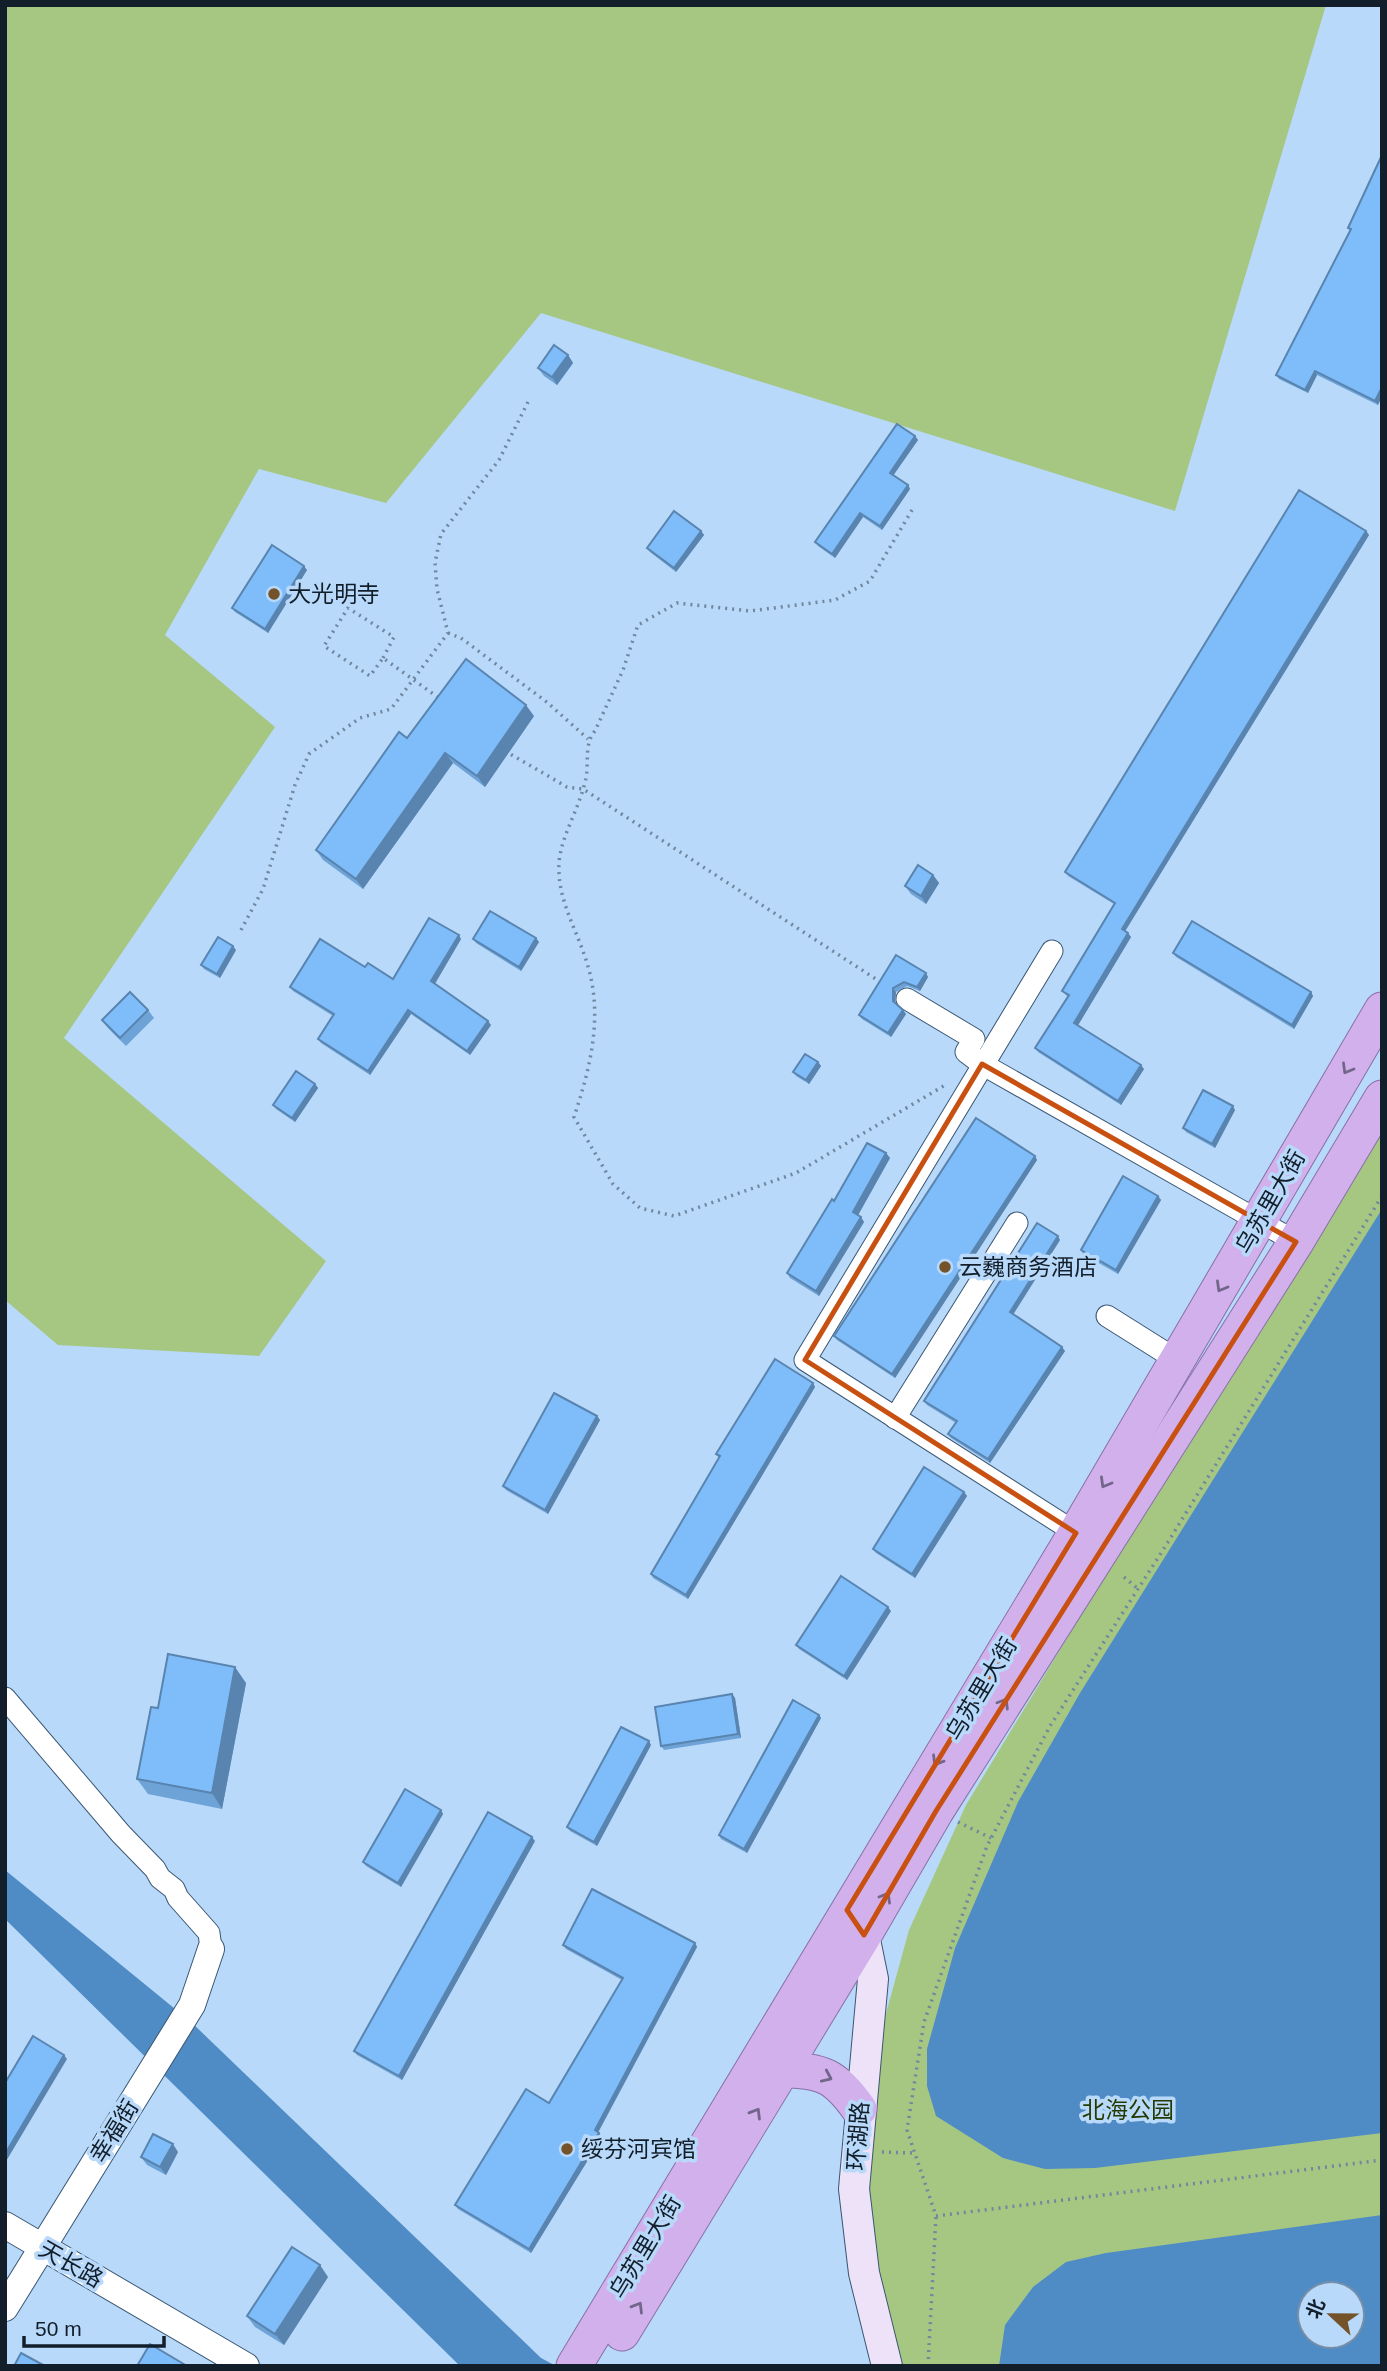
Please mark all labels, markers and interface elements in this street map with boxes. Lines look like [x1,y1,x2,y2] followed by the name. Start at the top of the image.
[288,581,380,607] place label: 大光明寺
[266,586,282,602] marker: 大光明寺
[1343,1061,1356,1074] one-way arrow
[1230,1146,1310,1258] street label: 乌苏里大街
[959,1254,1097,1280] place label: 云巍商务酒店
[937,1259,953,1275] marker: 云巍商务酒店
[1216,1279,1229,1292] one-way arrow
[1101,1475,1114,1488] one-way arrow
[940,1633,1022,1745] street label: 乌苏里大街
[995,1697,1008,1710] one-way arrow
[932,1754,945,1767] one-way arrow
[878,1892,891,1905] one-way arrow
[820,2069,832,2083] one-way arrow
[85,2095,143,2167] street label: 幸福街
[1082,2097,1174,2123] park label: 北海公园
[843,2101,873,2171] street label: 环湖路
[747,2108,760,2121] one-way arrow
[581,2136,696,2162] place label: 绥芬河宾馆
[559,2141,575,2157] marker: 绥芬河宾馆
[604,2191,686,2303] street label: 乌苏里大街
[35,2235,107,2293] street label: 天长路
[1296,2280,1366,2350] north arrow
[1302,2296,1329,2322] text: 北
[629,2302,642,2315] one-way arrow
[24,2304,164,2348] scale bar
[35,2317,82,2340] text: 50 m

